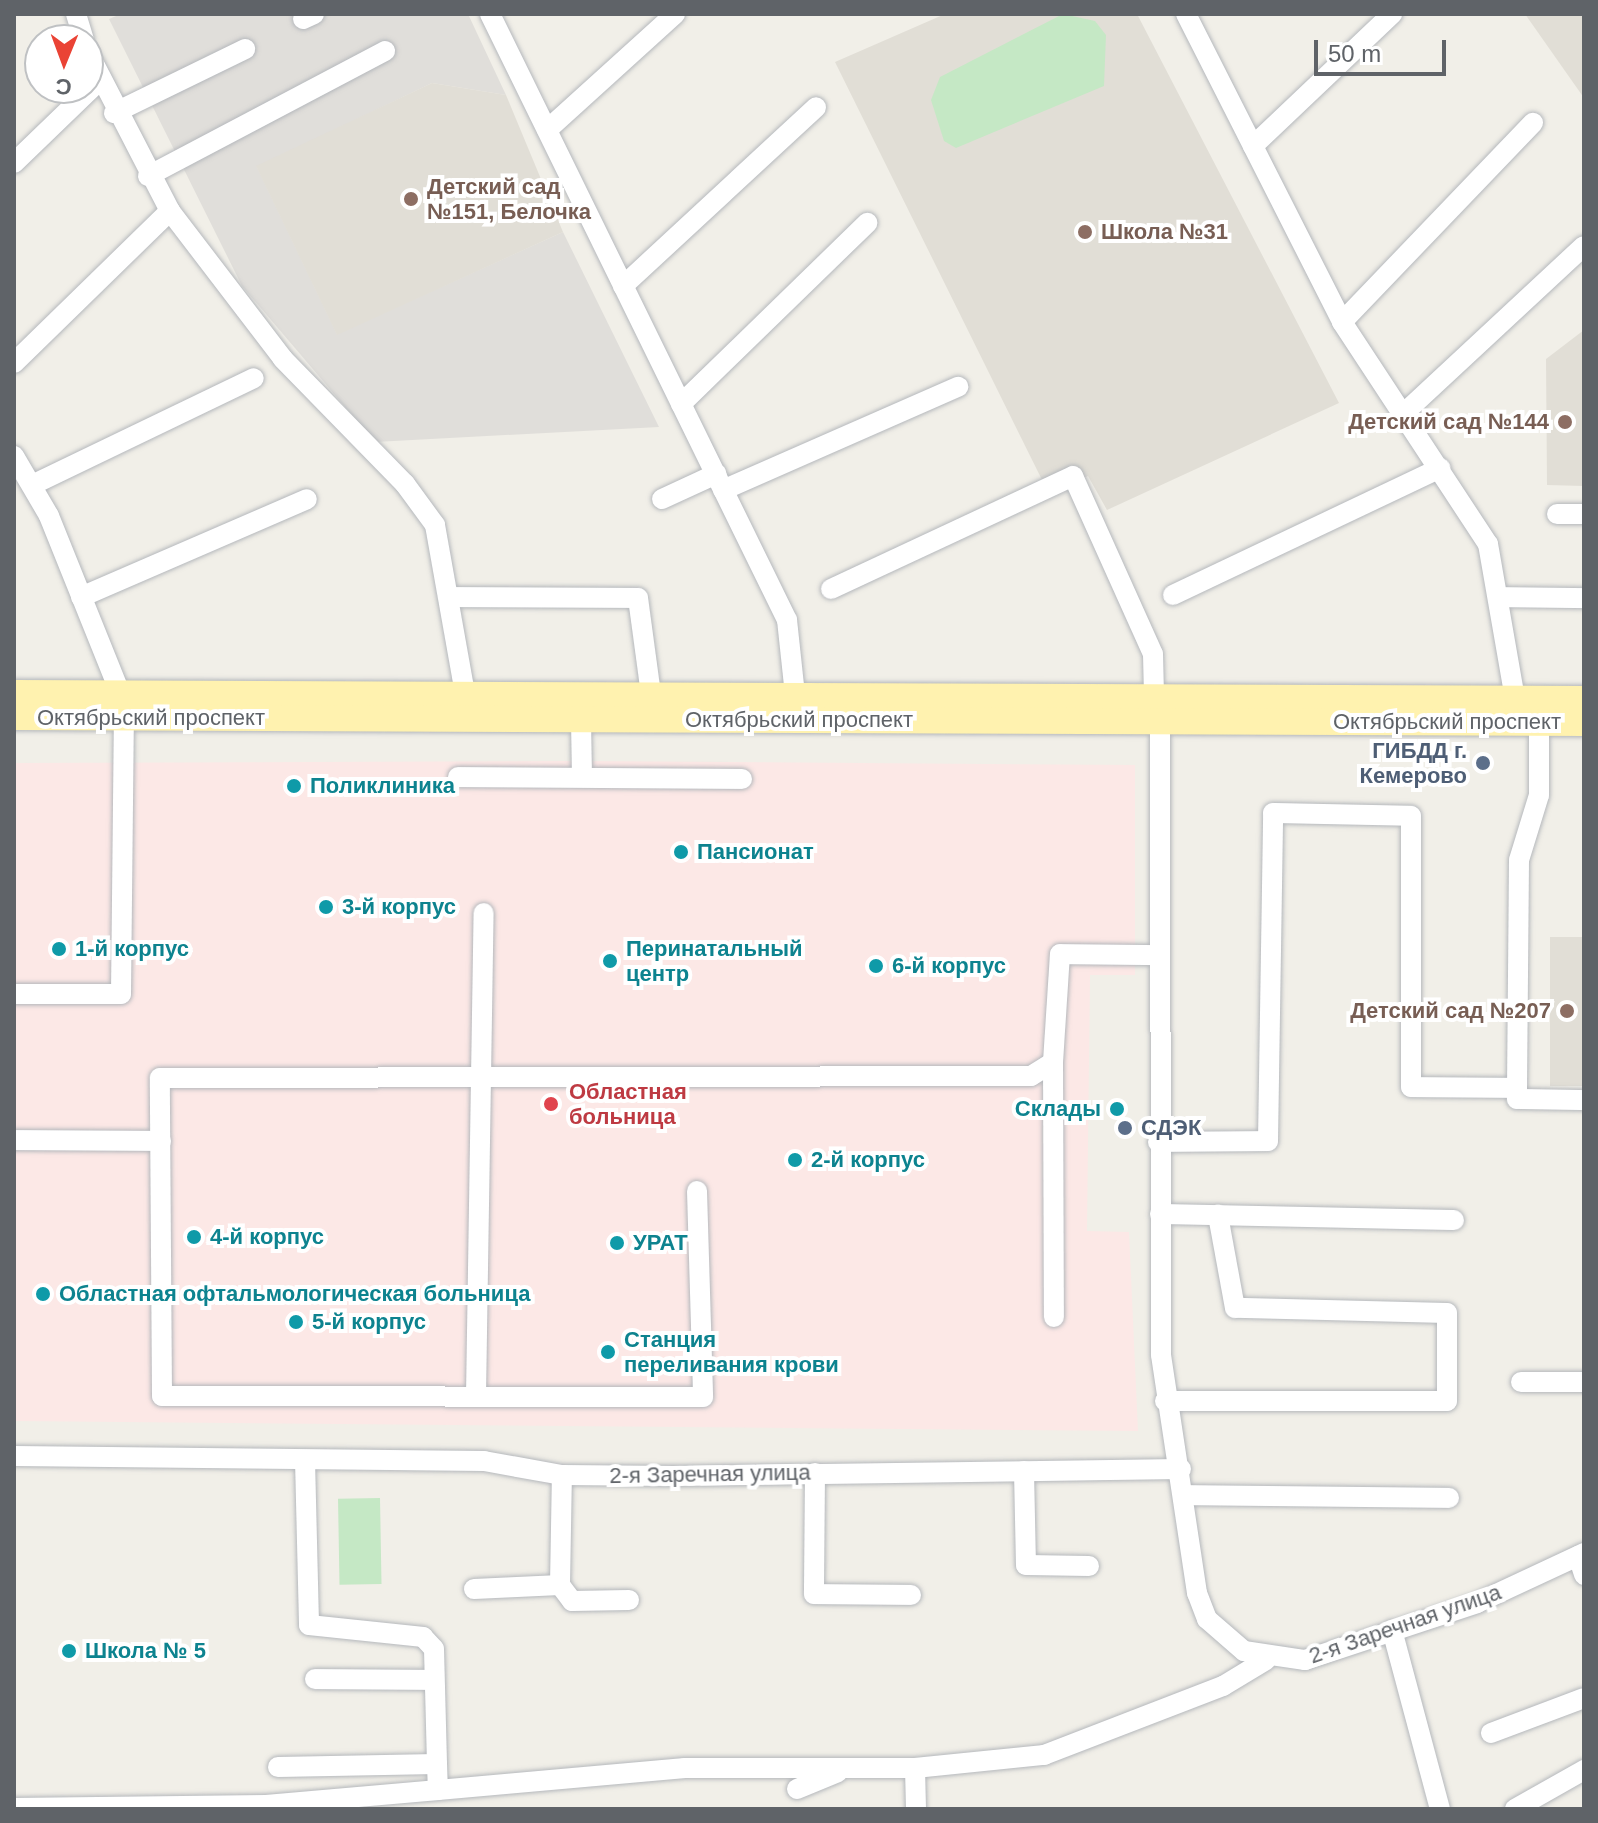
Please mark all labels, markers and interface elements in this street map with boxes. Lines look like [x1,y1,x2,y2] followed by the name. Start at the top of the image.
[24,24,104,104] north arrow
[1318,24,1450,74] scale bar
[1328,40,1381,67] text: 50 m
[55,74,72,99] text: С
[427,173,591,224] place label: Детский сад №151, Белочка
[402,190,420,208] marker: Детский сад №151, Белочка
[1101,219,1228,245] place label: Школа №31
[1076,223,1094,241] marker: Школа №31
[1348,409,1549,435] place label: Детский сад №144
[1556,413,1574,431] marker: Детский сад №144
[37,705,265,731] street label: Октябрьский проспект
[685,707,913,733] street label: Октябрьский проспект
[1333,709,1561,735] street label: Октябрьский проспект
[1360,737,1467,788] place label: ГИБДД г. Кемерово
[1474,754,1492,772] marker: ГИБДД г. Кемерово
[310,773,455,799] place label: Поликлиника
[285,777,303,795] marker: Поликлиника
[697,839,814,865] place label: Пансионат
[672,843,690,861] marker: Пансионат
[342,894,456,920] place label: 3-й корпус
[317,898,335,916] marker: 3-й корпус
[626,935,803,986] place label: Перинатальный центр
[75,936,189,962] place label: 1-й корпус
[50,940,68,958] marker: 1-й корпус
[601,952,619,970] marker: Перинатальный центр
[892,953,1006,979] place label: 6-й корпус
[867,957,885,975] marker: 6-й корпус
[1350,998,1551,1024] place label: Детский сад №207
[1558,1002,1576,1020] marker: Детский сад №207
[569,1078,687,1130] place label: Областная больница
[540,1093,562,1115] marker: Областная больница
[1015,1096,1101,1122] place label: Склады
[1108,1100,1126,1118] marker: Склады
[1141,1115,1201,1141] place label: СДЭК
[1116,1119,1134,1137] marker: СДЭК
[811,1147,925,1173] place label: 2-й корпус
[786,1151,804,1169] marker: 2-й корпус
[210,1224,324,1250] place label: 4-й корпус
[185,1228,203,1246] marker: 4-й корпус
[633,1230,688,1256] place label: УРАТ
[608,1234,626,1252] marker: УРАТ
[59,1281,530,1307] place label: Областная офтальмологическая больница
[34,1285,52,1303] marker: Областная офтальмологическая больница
[312,1309,426,1335] place label: 5-й корпус
[287,1313,305,1331] marker: 5-й корпус
[624,1326,839,1378] place label: Станция переливания крови
[599,1343,617,1361] marker: Станция переливания крови
[609,1459,811,1489] street label: 2-я Заречная улица
[1306,1579,1504,1669] street label: 2-я Заречная улица
[85,1638,206,1664] place label: Школа № 5
[60,1642,78,1660] marker: Школа № 5

